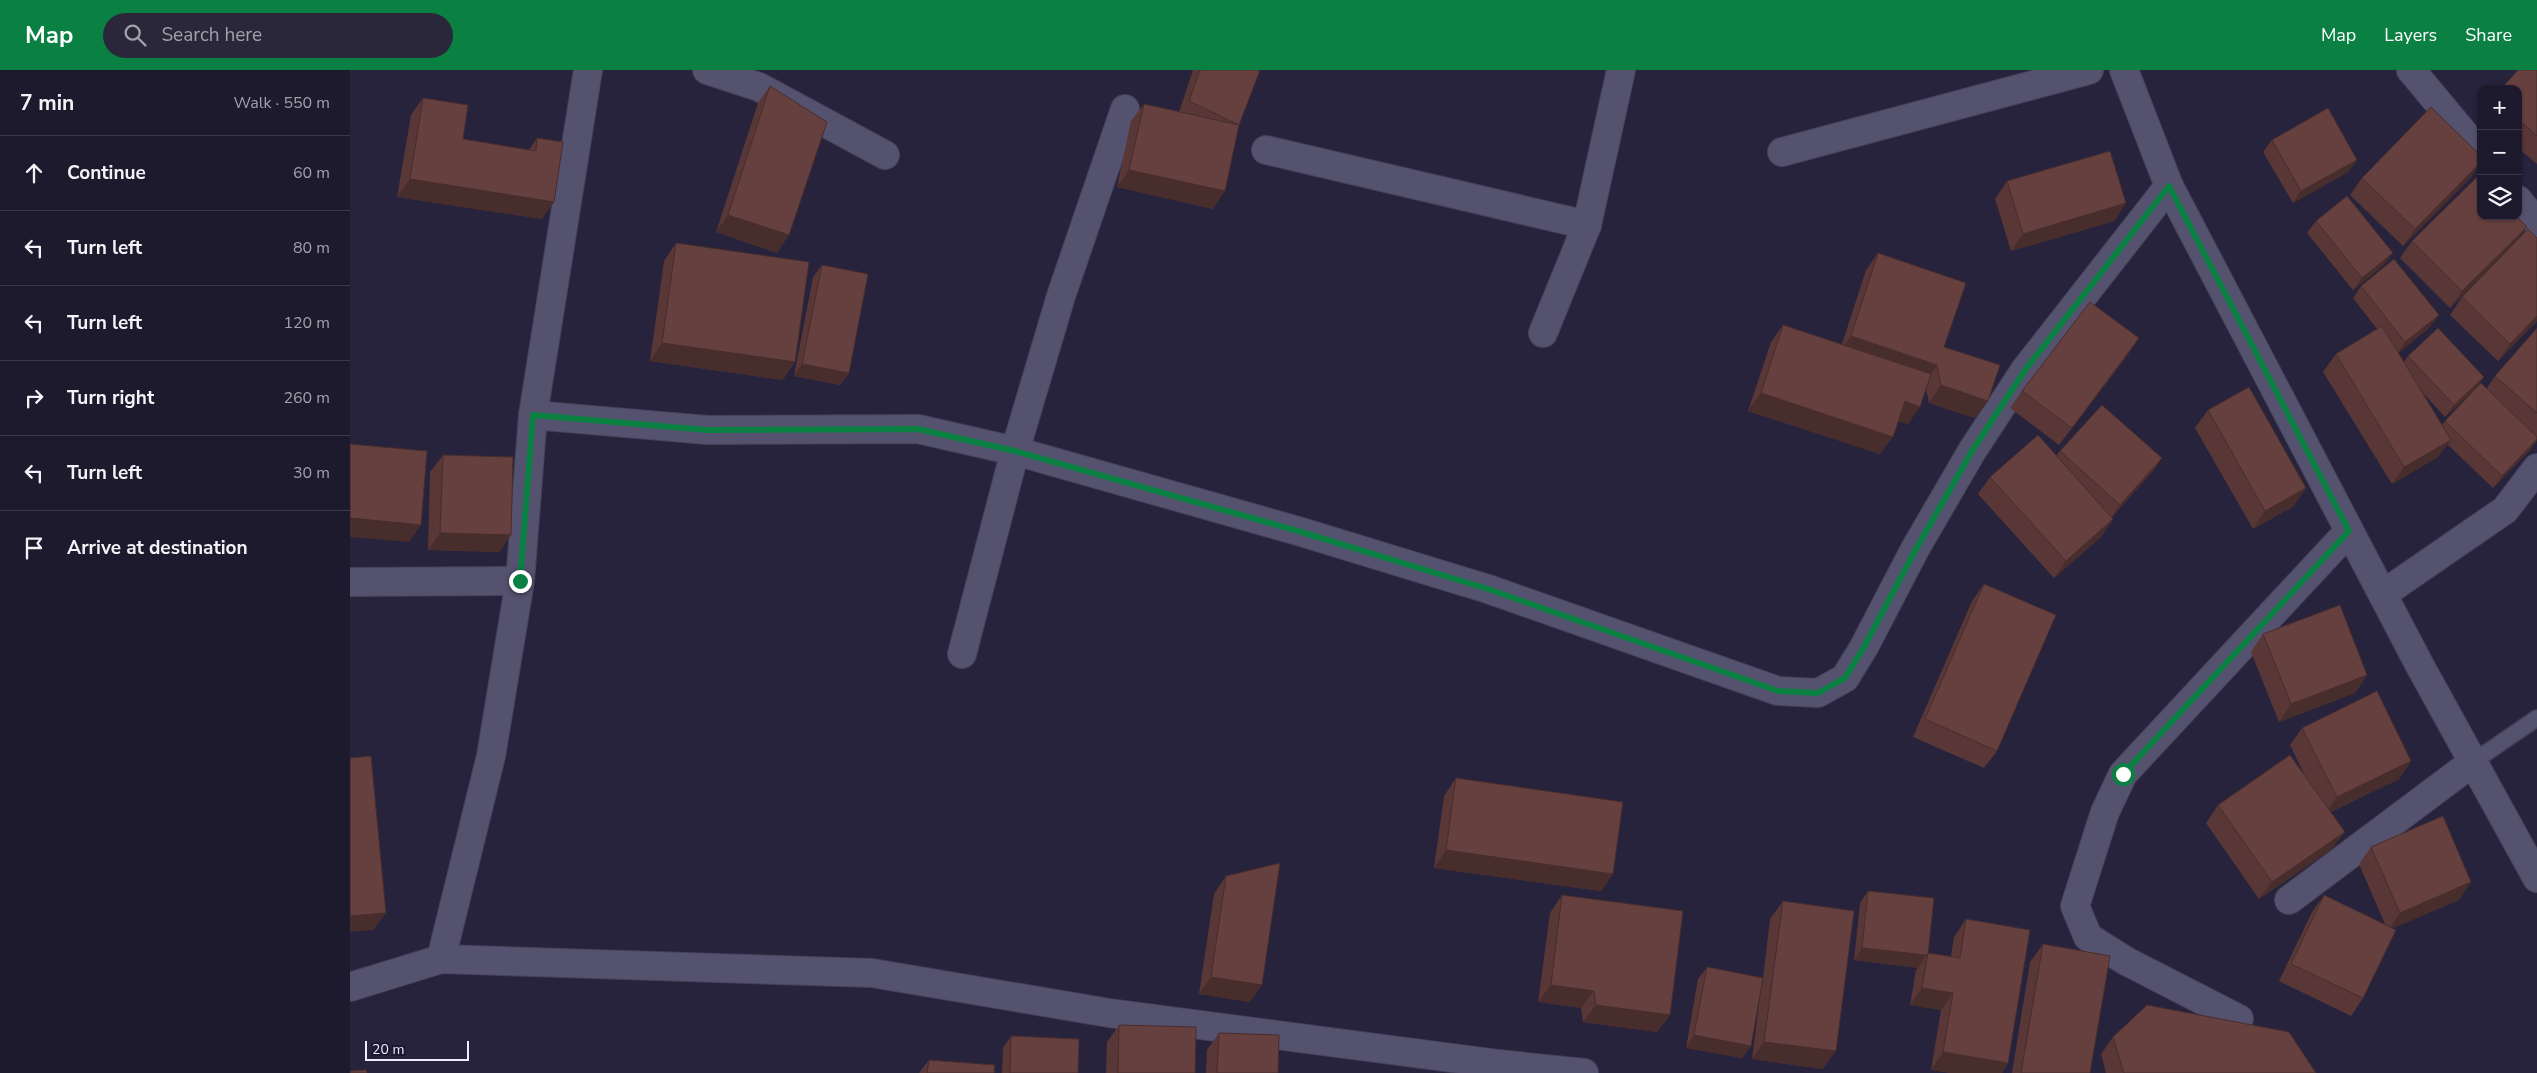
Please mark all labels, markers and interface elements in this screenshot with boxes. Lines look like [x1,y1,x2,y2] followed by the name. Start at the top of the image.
[103,13,453,58] search box
[25,19,73,51] text: Map
[121,21,149,49] icon: search
[161,22,262,48] text: Search here
[2321,23,2356,47] text: Map
[2384,23,2437,47] text: Layers
[2465,23,2512,47] text: Share
[2477,85,2522,220] map controls
[2477,85,2522,130] button: +
[20,89,74,117] text: 7 min
[234,92,330,114] text: Walk · 550 m
[2477,130,2522,175] button: −
[20,159,48,187] icon: ahead
[67,160,146,186] text: Continue
[293,162,330,184] text: 60 m
[2477,175,2522,220] button: layers
[20,234,48,262] icon: left
[67,235,142,261] text: Turn left
[293,237,330,259] text: 80 m
[20,309,48,337] icon: left
[67,310,142,336] text: Turn left
[283,312,330,334] text: 120 m
[20,384,48,412] icon: right
[67,385,154,411] text: Turn right
[283,387,330,409] text: 260 m
[20,459,48,487] icon: left
[67,460,142,486] text: Turn left
[293,462,330,484] text: 30 m
[20,534,48,562] icon: arrive
[67,535,248,561] text: Arrive at destination
[509,570,532,593] route end
[2112,763,2135,786] route start
[365,1038,469,1061] scale bar
[372,1040,404,1059] text: 20 m

